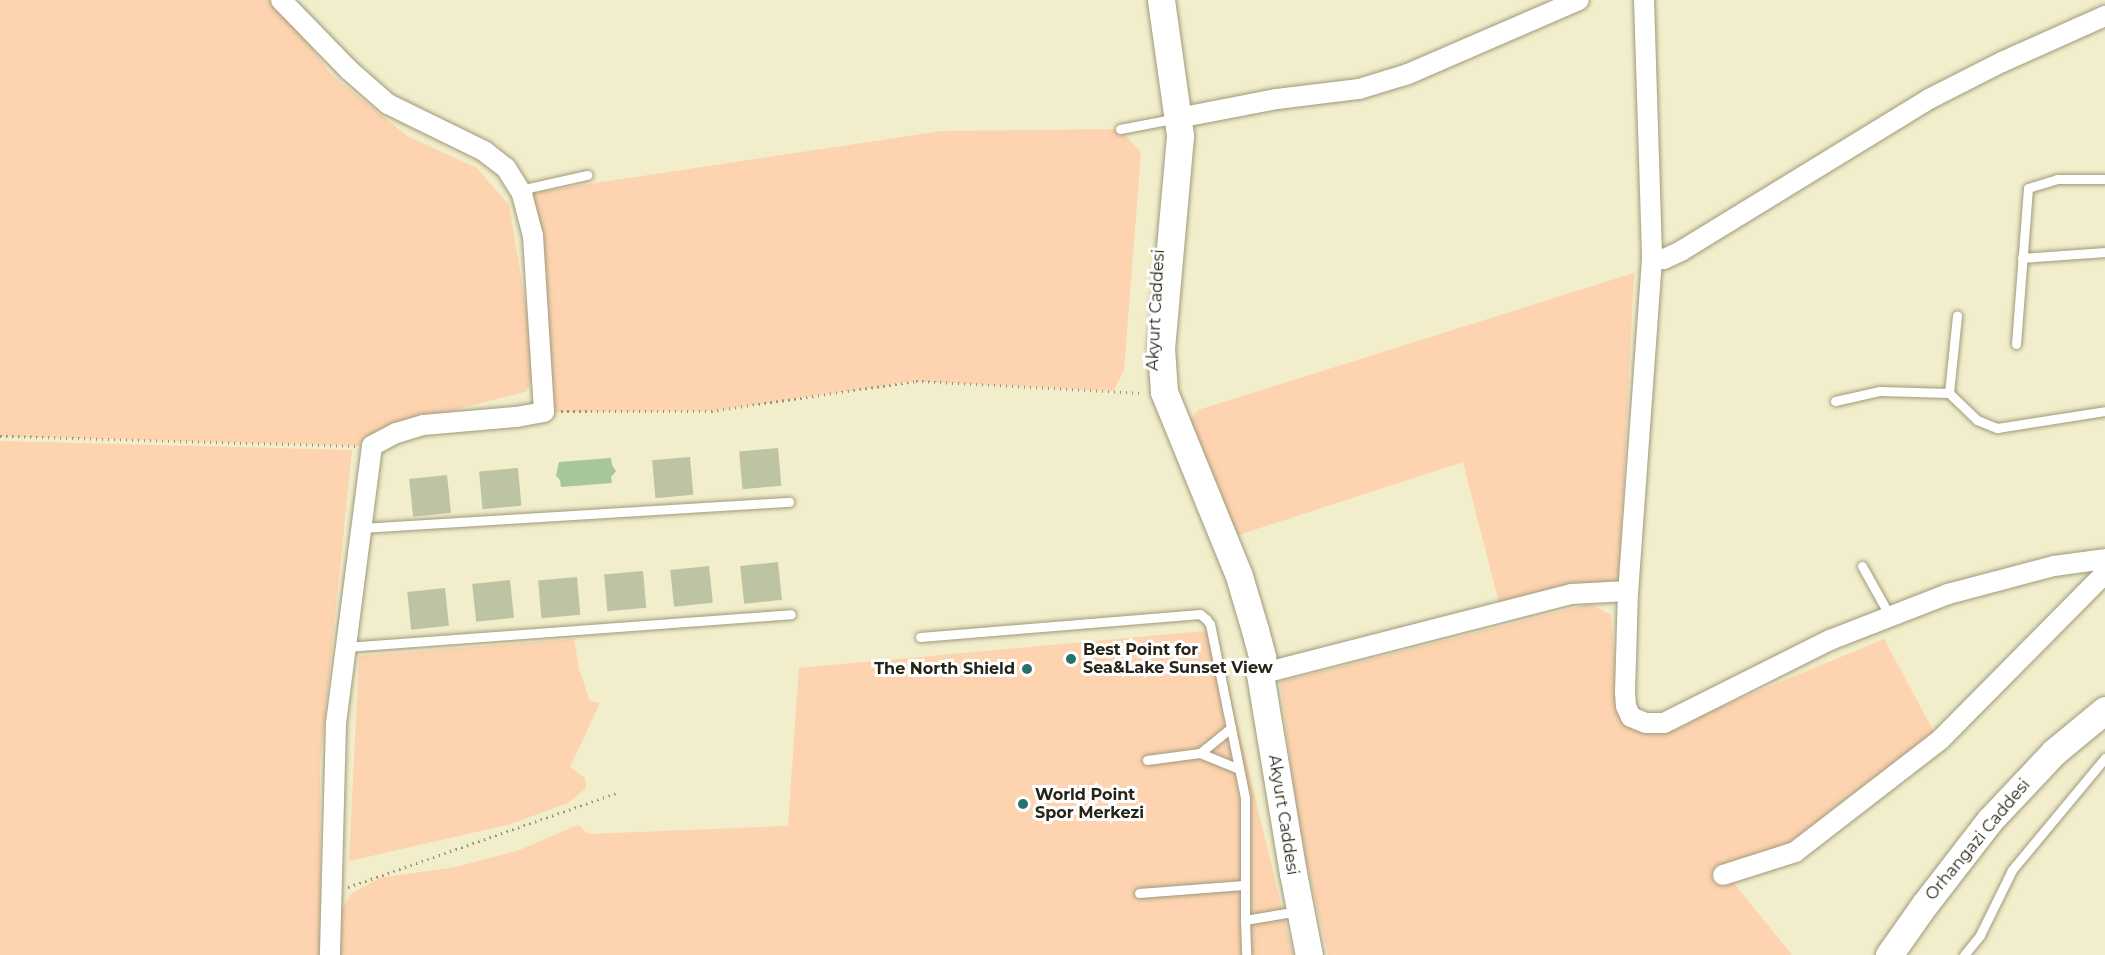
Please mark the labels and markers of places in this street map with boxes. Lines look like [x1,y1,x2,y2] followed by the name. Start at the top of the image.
[1083,640,1273,678] place label: Best Point for Sea&Lake Sunset View
[1064,652,1078,666] marker: Best Point for Sea&Lake Sunset View
[874,659,1015,679] place label: The North Shield
[1020,662,1034,676] marker: The North Shield
[1035,785,1144,823] place label: World Point Spor Merkezi
[1016,797,1030,811] marker: World Point Spor Merkezi

